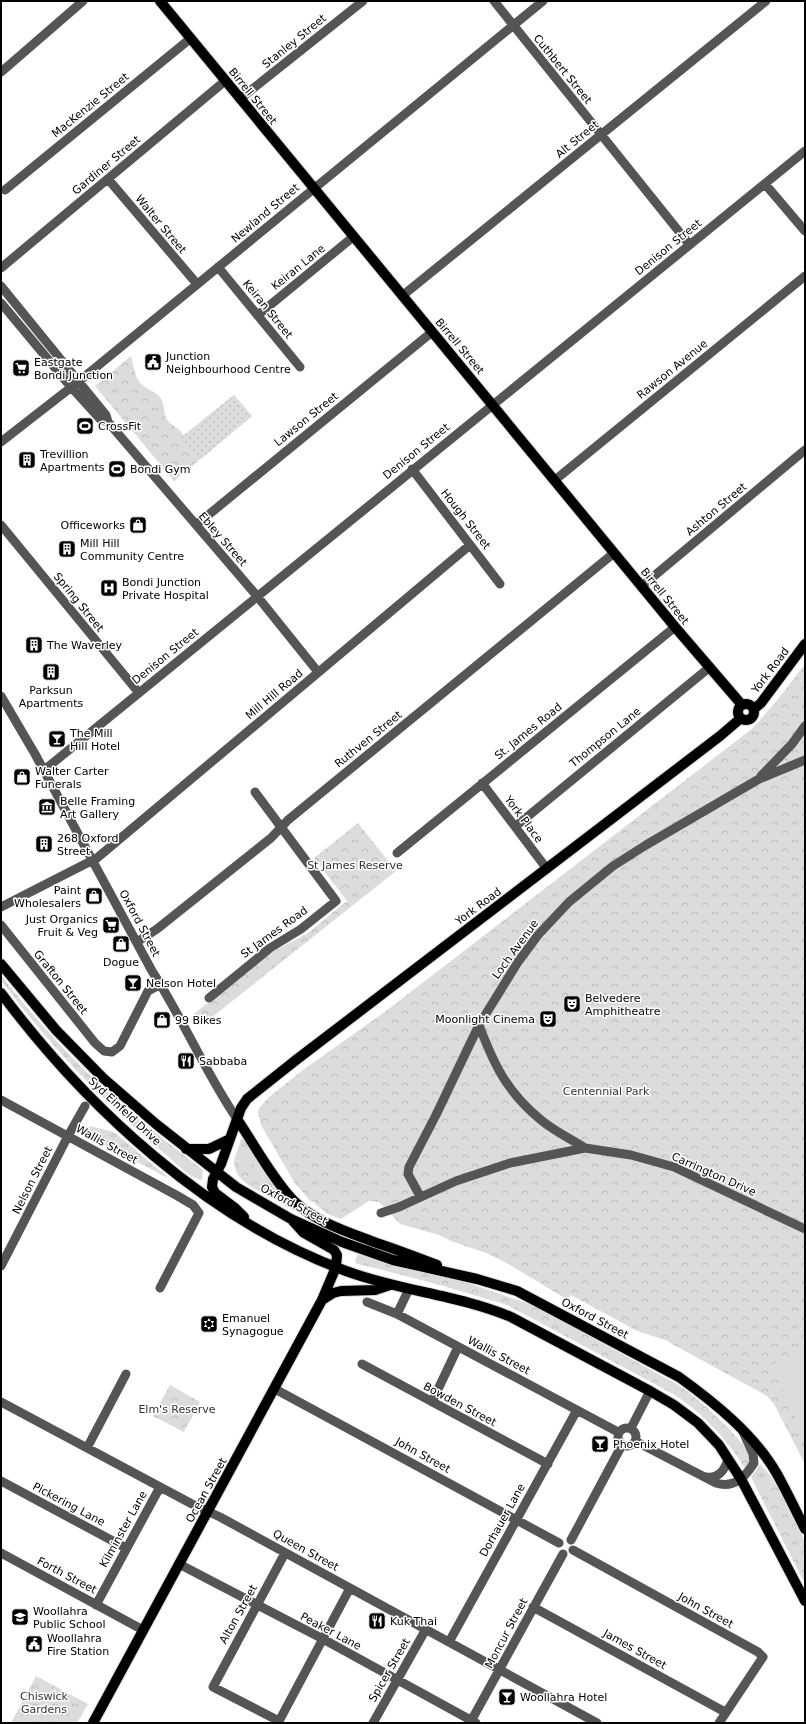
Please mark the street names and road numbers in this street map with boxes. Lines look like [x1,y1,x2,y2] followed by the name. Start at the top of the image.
[260,11,329,71] street label: Stanley Street
[531,32,595,107] street label: Cuthbert Street
[226,65,280,128] street label: Birrell Street
[49,70,132,140] street label: MacKenzie Street
[553,118,602,161] street label: Alt Street
[70,133,144,198] street label: Gardiner Street
[229,181,302,246] street label: Newland Street
[132,192,189,257] street label: Walter Street
[633,216,705,278] street label: Denison Street
[269,242,328,293] street label: Keiran Lane
[240,277,296,342] street label: Keiran Street
[432,316,487,377] street label: Birrell Street
[634,337,710,402] street label: Rawson Avenue
[272,389,341,449] street label: Lawson Street
[381,420,453,482] street label: Denison Street
[683,480,750,539] street label: Ashton Street
[438,487,494,553] street label: Hough Street
[196,510,250,569] street label: Ebley Street
[638,565,692,628] street label: Birrell Street
[51,570,107,635] street label: Spring Street
[130,625,202,687] street label: Denison Street
[748,645,792,697] street label: York Road
[243,667,306,722] street label: Mill Hill Road
[492,700,564,762] street label: St. James Road
[566,705,644,771] street label: Thompson Lane
[332,708,405,770] street label: Ruthven Street
[501,792,546,846] street label: York Place
[452,885,504,928] street label: York Road
[116,888,163,960] street label: Oxford Street
[238,904,310,961] street label: St James Road
[490,917,541,981] street label: Loch Avenue
[31,948,91,1017] street label: Grafton Street
[86,1074,164,1148] street label: Syd Einfeld Drive
[74,1122,141,1167] street label: Wallis Street
[10,1144,55,1216] street label: Nelson Street
[670,1150,758,1199] street label: Carrington Drive
[258,1181,330,1228] street label: Oxford Street
[559,1295,631,1342] street label: Oxford Street
[465,1334,533,1378] street label: Wallis Street
[421,1380,499,1429] street label: Bowden Street
[392,1435,453,1476] street label: John Street
[183,1455,230,1525] street label: Ocean Street
[30,1480,107,1529] street label: Pickering Lane
[477,1481,528,1559] street label: Dorhauer Lane
[97,1488,150,1570] street label: Kilminster Lane
[271,1527,341,1574] street label: Queen Street
[35,1554,99,1597] street label: Forth Street
[217,1582,260,1646] street label: Alton Street
[675,1590,736,1631] street label: John Street
[482,1595,531,1671] street label: Moncur Street
[298,1610,364,1653] street label: Peaker Lane
[600,1626,669,1672] street label: James Street
[366,1636,413,1704] street label: Spicer Street

